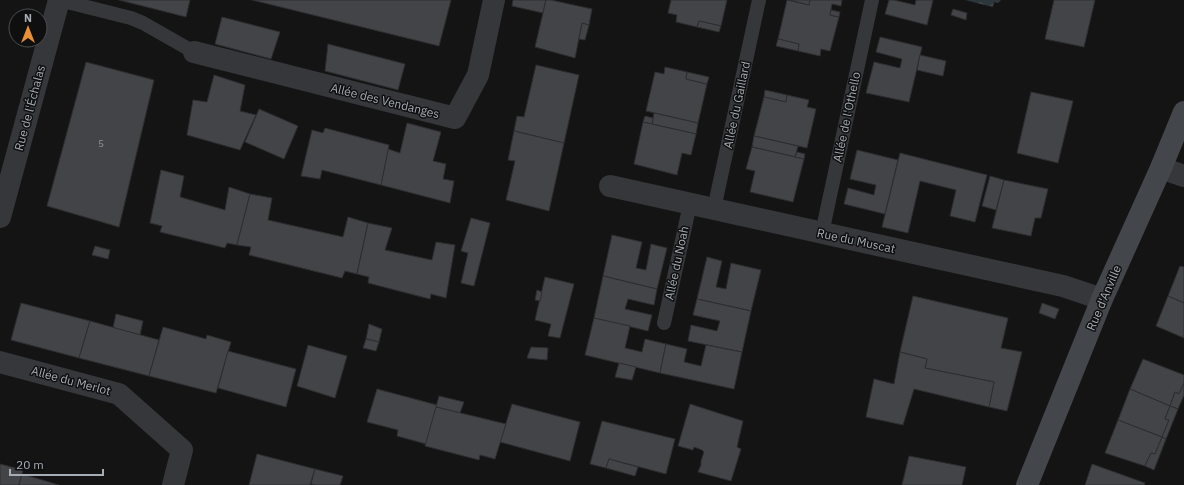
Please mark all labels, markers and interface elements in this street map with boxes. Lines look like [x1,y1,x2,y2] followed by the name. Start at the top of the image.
[8,8,48,48] north arrow
[24,11,32,25] text: N
[720,60,753,150] street label: Allée du Gaillard
[11,63,48,152] street label: Rue de l'Échalas
[830,70,863,163] street label: Allée de l'Othello
[329,80,441,121] street label: Allée des Vendanges
[98,137,104,150] house number: 5
[661,225,692,301] street label: Allée du Noah
[816,225,897,256] street label: Rue du Muscat
[1083,262,1124,333] street label: Rue d'Anville
[30,363,113,398] street label: Allée du Merlot
[10,451,103,477] scale bar
[16,457,44,472] text: 20 m

